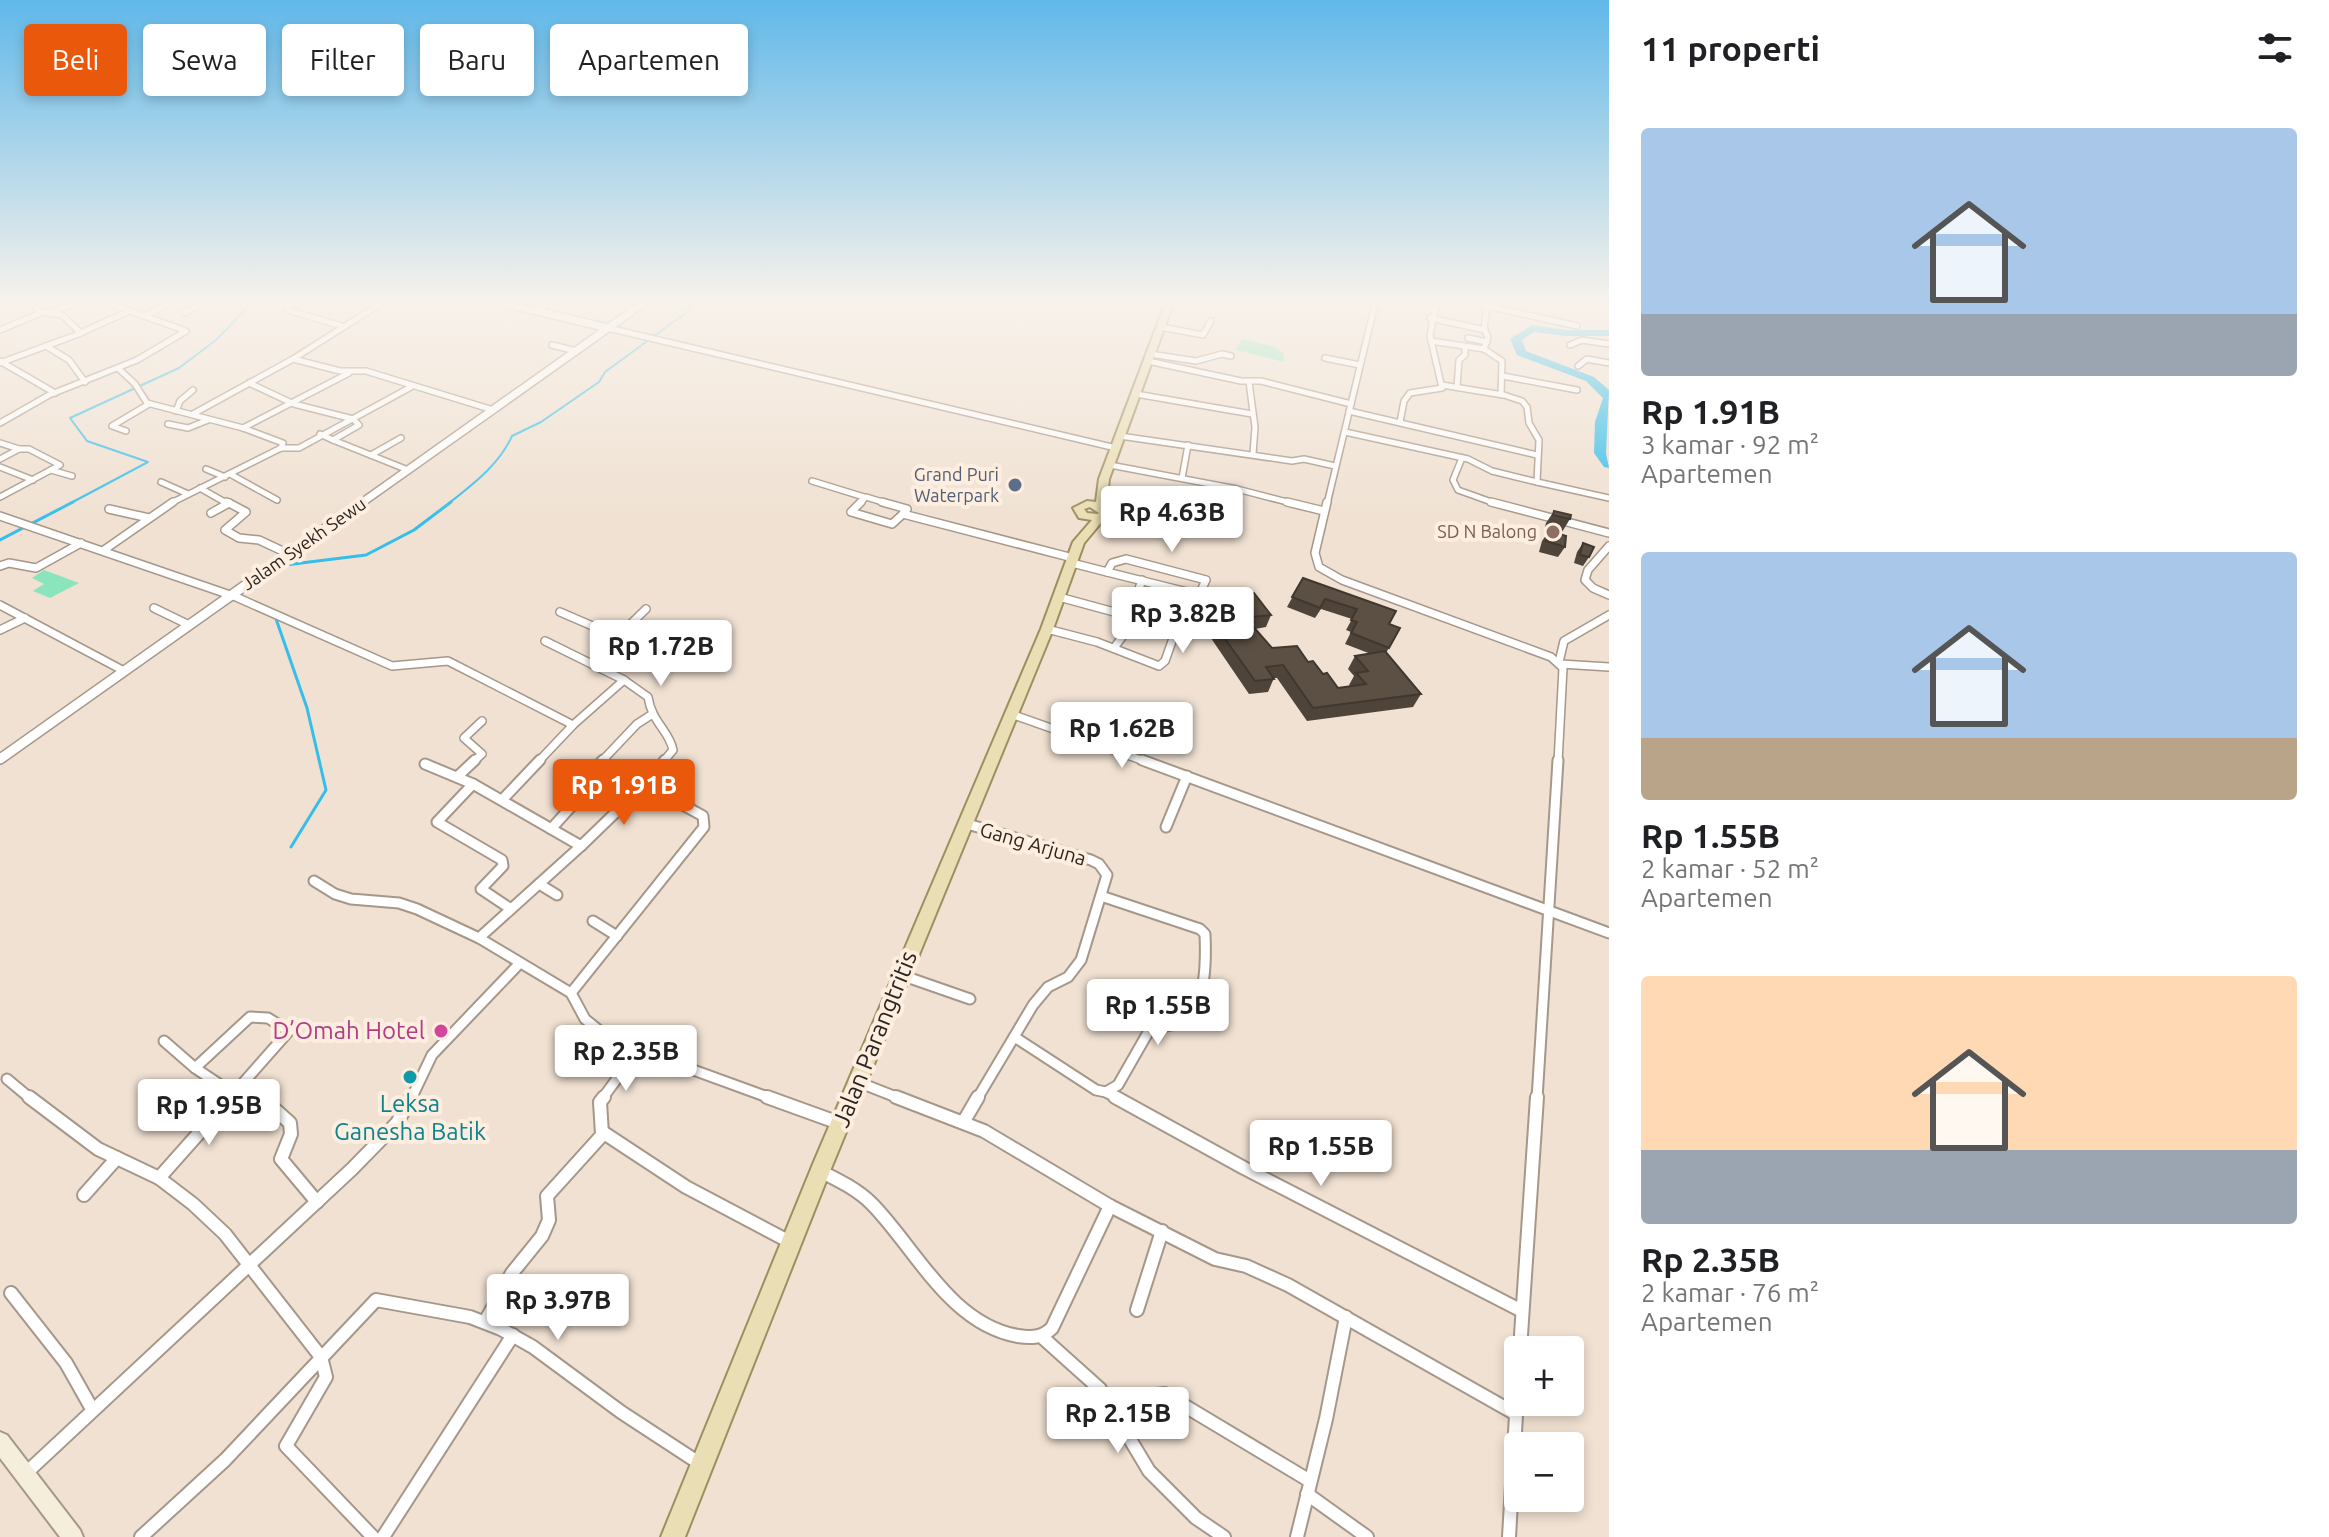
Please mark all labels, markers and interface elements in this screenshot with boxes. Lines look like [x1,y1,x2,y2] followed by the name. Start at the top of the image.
[24,24,127,96] chip: Beli
[143,24,266,96] chip: Sewa
[282,24,404,96] chip: Filter
[420,24,534,96] chip: Baru
[550,24,748,96] chip: Apartemen
[2253,26,2297,70] icon: filters
[1641,29,1820,67] text: 11 properti
[1897,180,2041,324] icon: home
[1641,392,1780,430] text: Rp 1.91B
[1641,430,1819,459] text: 3 kamar · 92 m²
[1641,459,1772,488] text: Apartemen
[914,464,999,505] place label: Grand Puri Waterpark
[1006,476,1024,494] marker: Grand Puri Waterpark
[1089,486,1255,554] pin: Rp 4.63B
[238,493,369,593] street label: Jalam Syekh Sewu
[1119,497,1225,526] text: Rp 4.63B
[1437,521,1537,541] place label: SD N Balong
[1544,523,1562,541] marker: SD N Balong
[1100,587,1266,655] pin: Rp 3.82B
[1130,598,1236,627] text: Rp 3.82B
[1897,604,2041,748] icon: home
[578,620,744,688] pin: Rp 1.72B
[608,631,714,660] text: Rp 1.72B
[1039,702,1205,770] pin: Rp 1.62B
[1069,713,1175,742] text: Rp 1.62B
[541,759,707,827] pin: Rp 1.91B
[571,770,677,799] text: Rp 1.91B
[1641,816,1780,854] text: Rp 1.55B
[977,817,1089,870] street label: Gang Arjuna
[1641,854,1819,883] text: 2 kamar · 52 m²
[1641,883,1772,912] text: Apartemen
[827,947,922,1131] street label: Jalan Parangtritis
[1075,979,1241,1047] pin: Rp 1.55B
[1105,990,1211,1019] text: Rp 1.55B
[272,1017,425,1044] place label: D’Omah Hotel
[432,1022,450,1040] marker: D’Omah Hotel
[543,1025,709,1093] pin: Rp 2.35B
[1897,1028,2041,1172] icon: home
[573,1036,679,1065] text: Rp 2.35B
[401,1068,419,1086] marker: Leksa Ganesha Batik
[126,1079,292,1147] pin: Rp 1.95B
[156,1090,262,1119] text: Rp 1.95B
[334,1090,486,1145] place label: Leksa Ganesha Batik
[1238,1120,1404,1188] pin: Rp 1.55B
[1268,1131,1374,1160] text: Rp 1.55B
[1641,1240,1780,1278] text: Rp 2.35B
[475,1274,641,1342] pin: Rp 3.97B
[1641,1278,1819,1307] text: 2 kamar · 76 m²
[505,1285,611,1314] text: Rp 3.97B
[1641,1307,1772,1336] text: Apartemen
[1504,1336,1584,1512] map controls
[1504,1336,1584,1416] button: +
[1035,1387,1201,1455] pin: Rp 2.15B
[1065,1398,1171,1427] text: Rp 2.15B
[1504,1432,1584,1512] button: −

